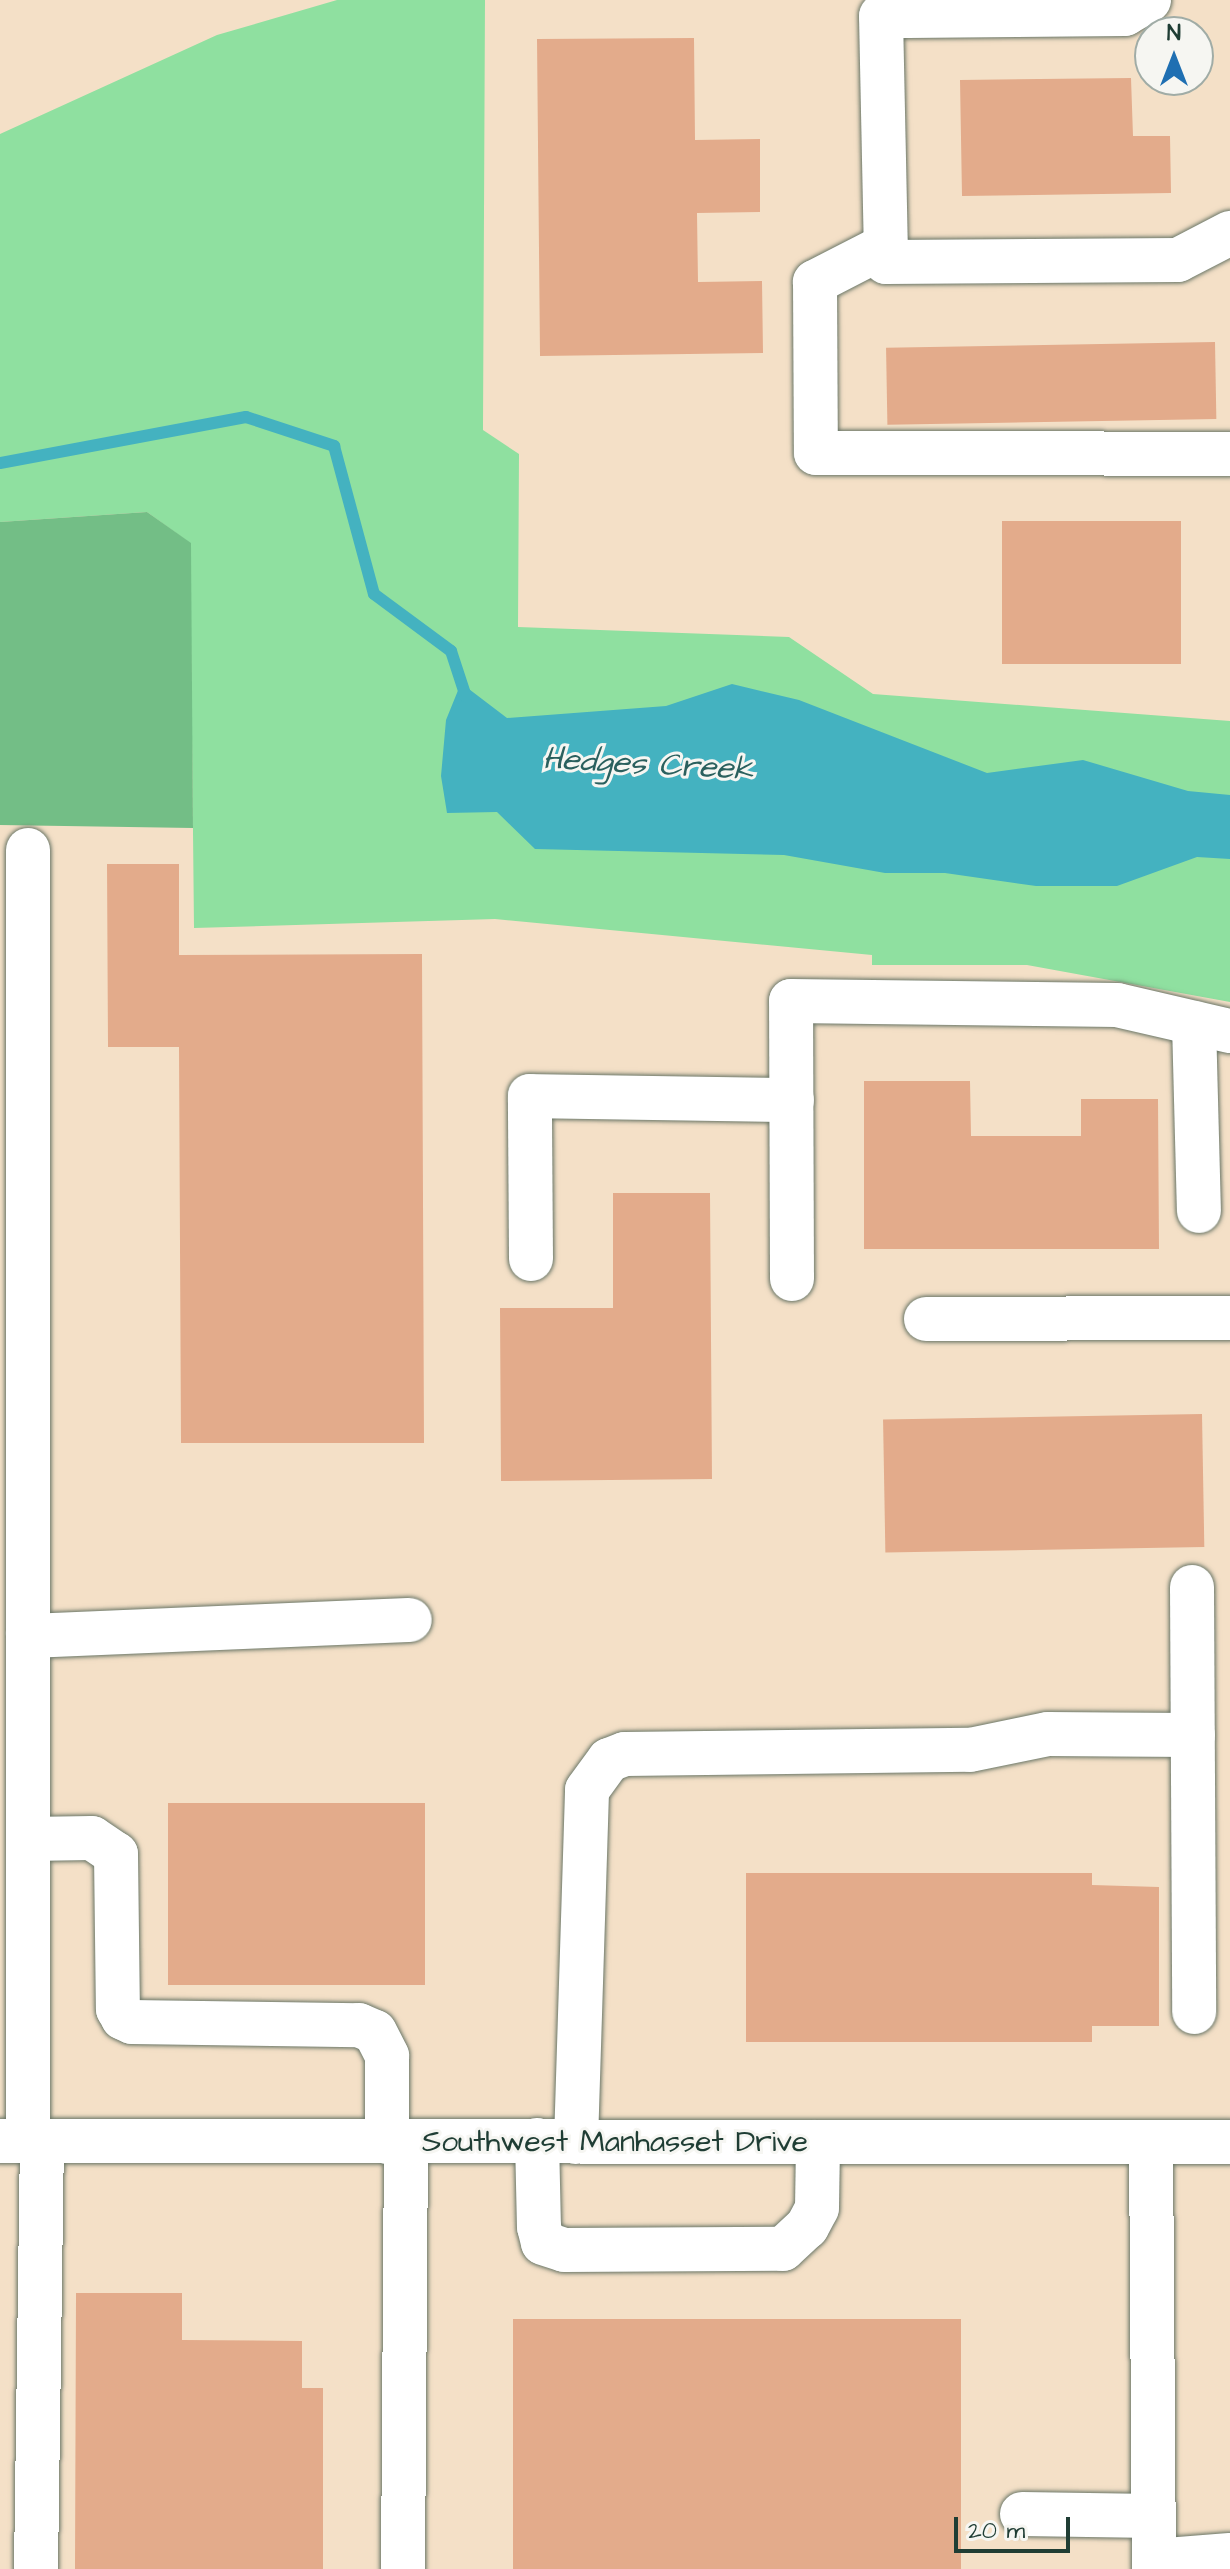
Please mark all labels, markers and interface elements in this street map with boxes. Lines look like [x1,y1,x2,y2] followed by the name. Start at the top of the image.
[1134,16,1214,96] north arrow
[1167,18,1181,49] text: N
[542,740,754,790] water label: Hedges Creek
[422,2124,808,2160] street label: Southwest Manhasset Drive
[958,2501,1074,2551] scale bar
[968,2514,1025,2548] text: 20 m

